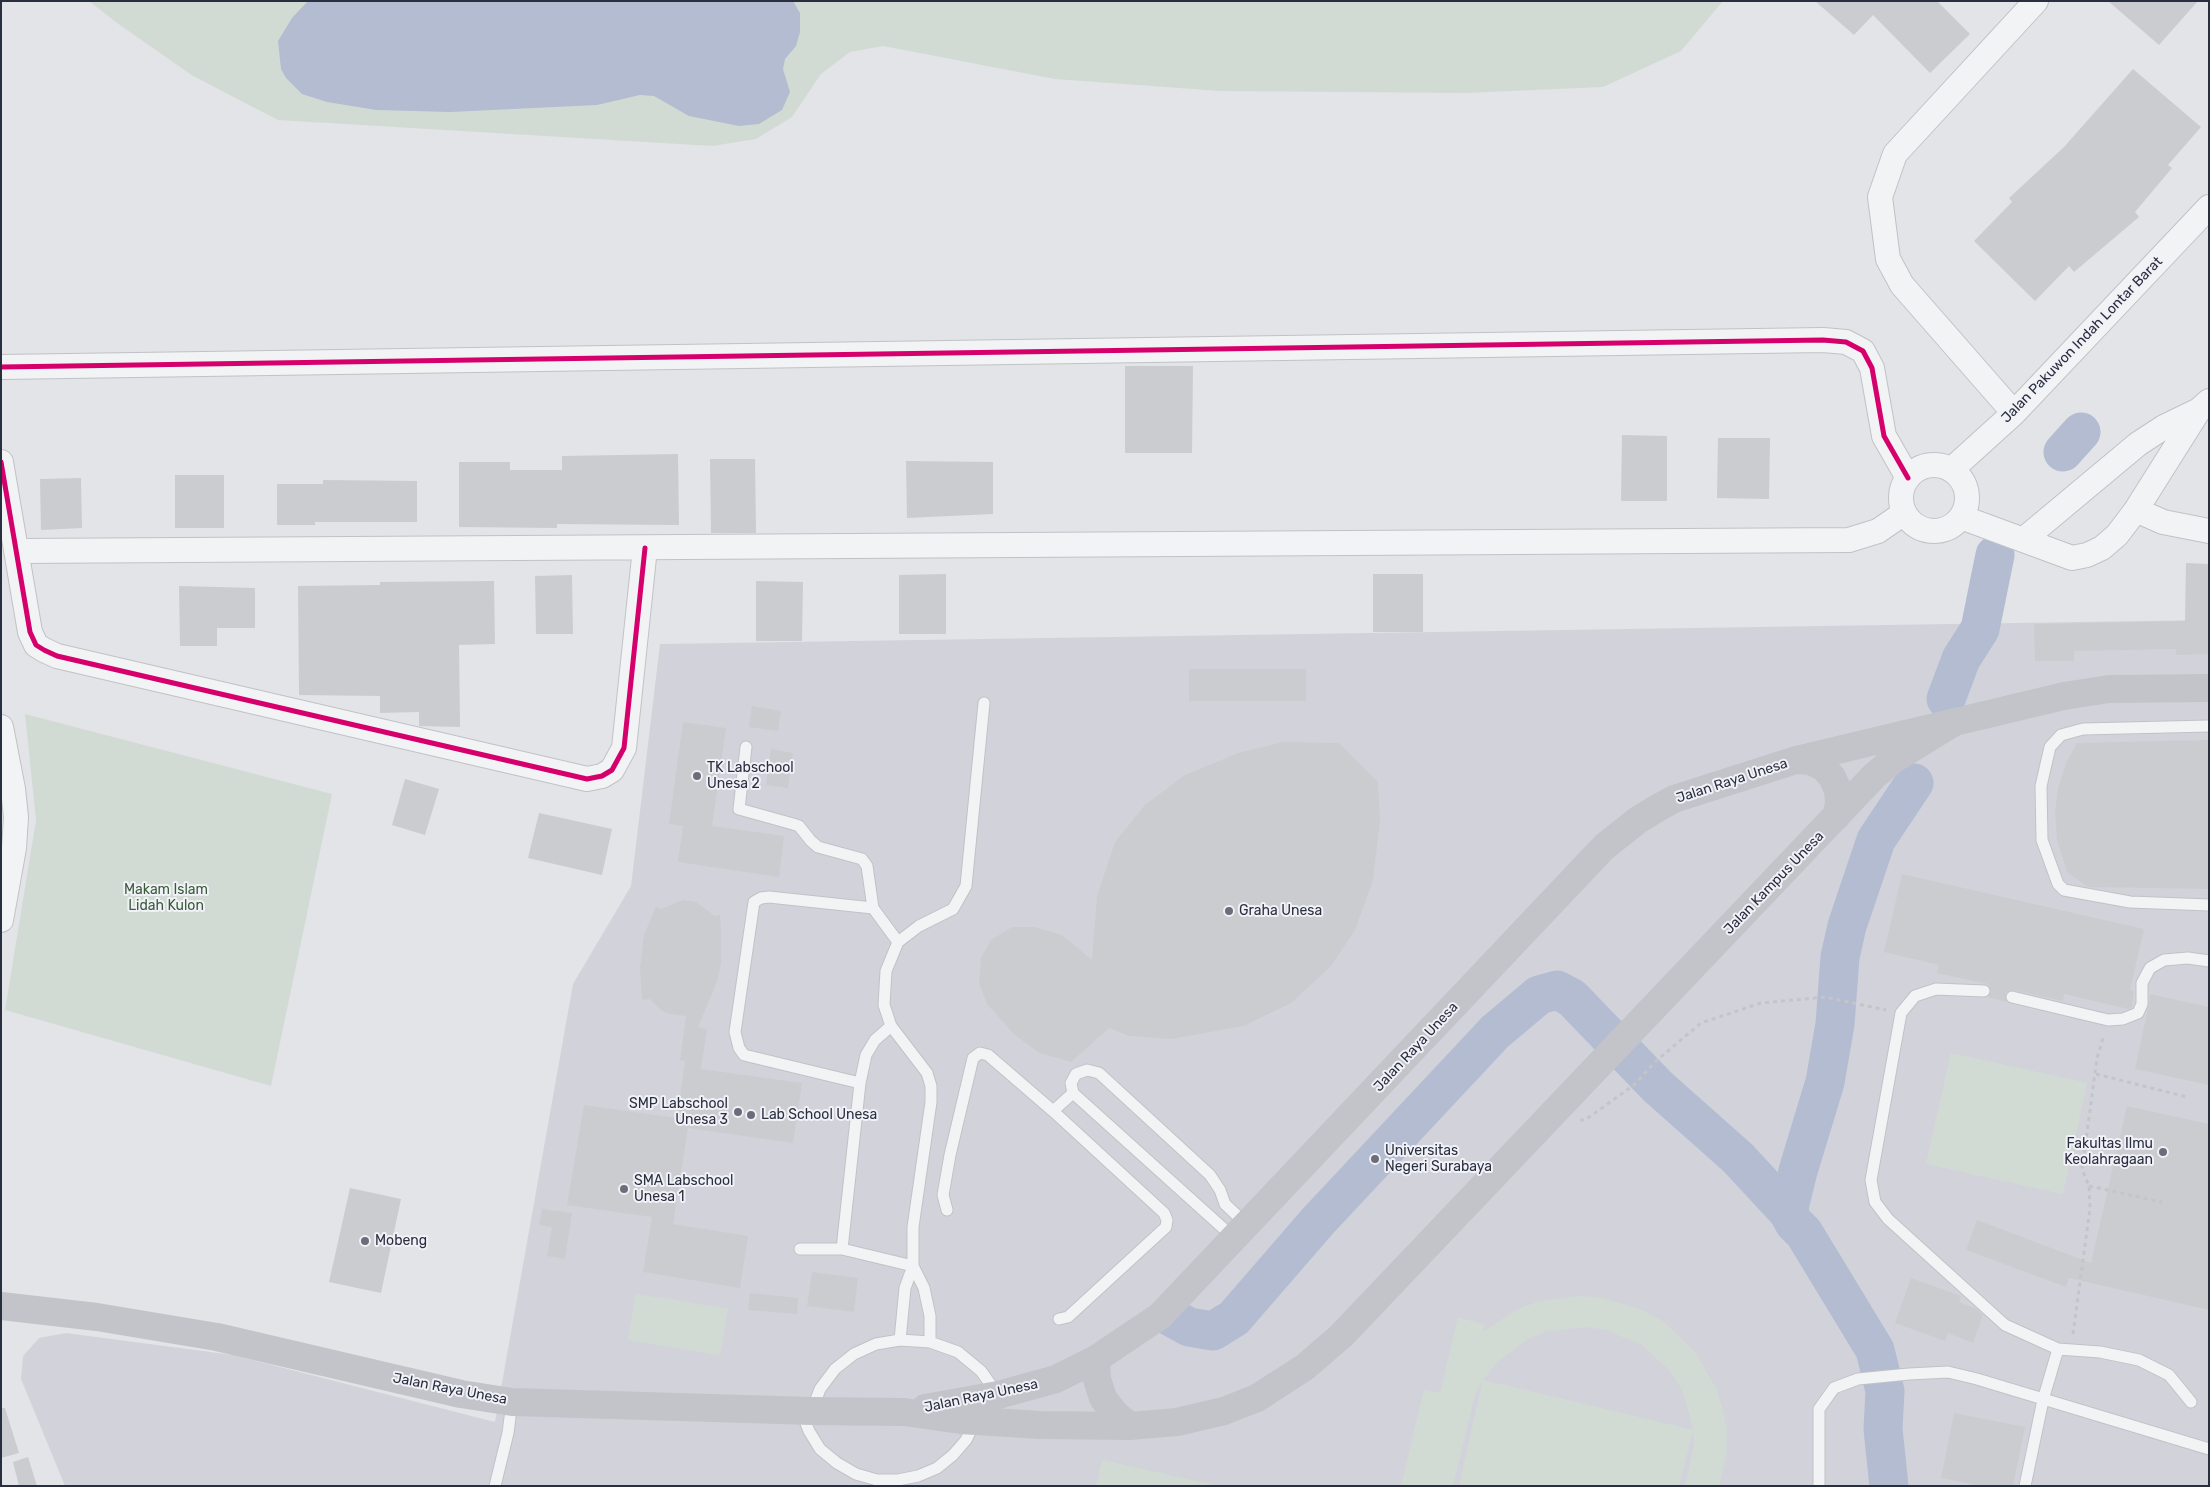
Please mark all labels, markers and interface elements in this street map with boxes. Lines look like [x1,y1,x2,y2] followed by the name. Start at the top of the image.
[1998,253,2166,427] street label: Jalan Pakuwon Indah Lontar Barat
[1674,755,1790,807] street label: Jalan Raya Unesa
[707,760,794,792] place label: TK Labschool Unesa 2
[691,770,703,782] marker: TK Labschool Unesa 2
[1721,828,1827,938] street label: Jalan Kampus Unesa
[124,882,208,914] park label: Makam Islam Lidah Kulon
[1239,903,1322,919] place label: Graha Unesa
[1223,905,1235,917] marker: Graha Unesa
[1370,999,1462,1095] street label: Jalan Raya Unesa
[629,1096,728,1128] place label: SMP Labschool Unesa 3
[732,1106,744,1118] marker: SMP Labschool Unesa 3
[761,1107,877,1123] place label: Lab School Unesa
[745,1109,757,1121] marker: Lab School Unesa
[2064,1136,2153,1168] place label: Fakultas Ilmu Keolahragaan
[1385,1143,1492,1176] place label: Universitas Negeri Surabaya
[2157,1146,2169,1158] marker: Fakultas Ilmu Keolahragaan
[1369,1153,1381,1165] marker: Universitas Negeri Surabaya
[634,1173,733,1206] place label: SMA Labschool Unesa 1
[618,1183,630,1195] marker: SMA Labschool Unesa 1
[375,1233,427,1249] place label: Mobeng
[359,1235,371,1247] marker: Mobeng
[391,1370,509,1408] street label: Jalan Raya Unesa
[923,1376,1039,1416] street label: Jalan Raya Unesa

